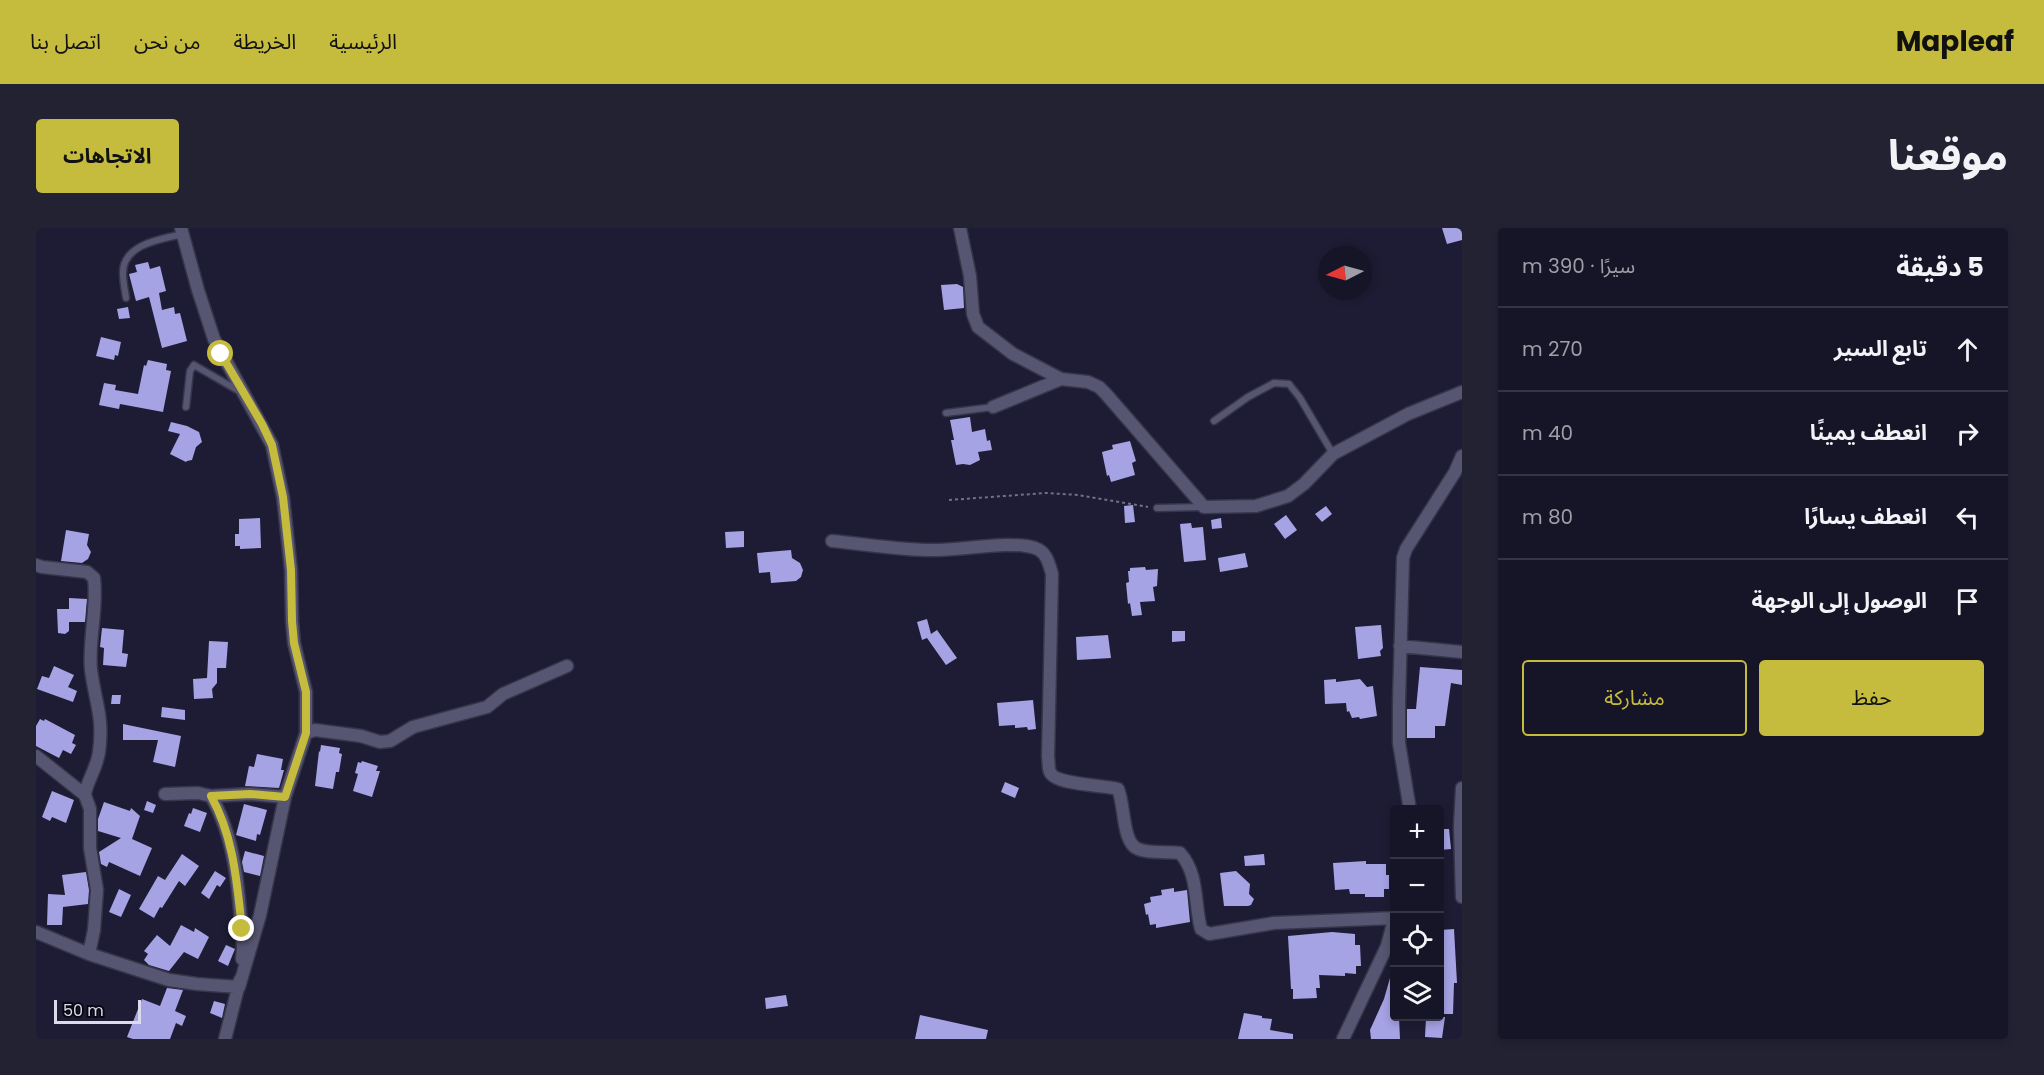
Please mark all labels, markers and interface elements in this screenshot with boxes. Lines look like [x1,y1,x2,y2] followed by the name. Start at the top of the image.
[1896,22,2014,61] text: Mapleaf
[30,27,101,56] text: اتصل بنا
[134,27,200,56] text: من نحن
[233,27,296,56] text: الخريطة
[329,27,397,56] text: الرئيسية
[36,119,179,193] button: الاتجاهات
[1888,126,2008,185] text: موقعنا
[1318,246,1372,300] north arrow
[1896,249,1984,285] text: 5 دقيقة
[1522,252,1635,280] text: سيرًا · 390 m
[1834,333,1927,364] text: تابع السير
[1951,333,1984,366] icon: ahead
[1522,335,1583,363] text: 270 m
[207,340,233,366] route start
[1810,417,1927,448] text: انعطف يمينًا
[1951,417,1984,450] icon: right
[1522,419,1573,447] text: 40 m
[1804,501,1927,532] text: انعطف يسارًا
[1951,501,1984,534] icon: left
[1522,503,1573,531] text: 80 m
[1752,585,1927,616] text: الوصول إلى الوجهة
[1951,585,1984,618] icon: arrive
[1522,660,1747,736] button: مشاركة
[1759,660,1984,736] button: حفظ
[1390,805,1444,1021] map controls
[1390,805,1444,859] button: +
[1390,859,1444,913] button: −
[1390,913,1444,967] button: locate
[228,915,254,941] route end
[1390,967,1444,1021] button: layers
[54,997,141,1024] scale bar
[63,999,104,1022] text: 50 m

